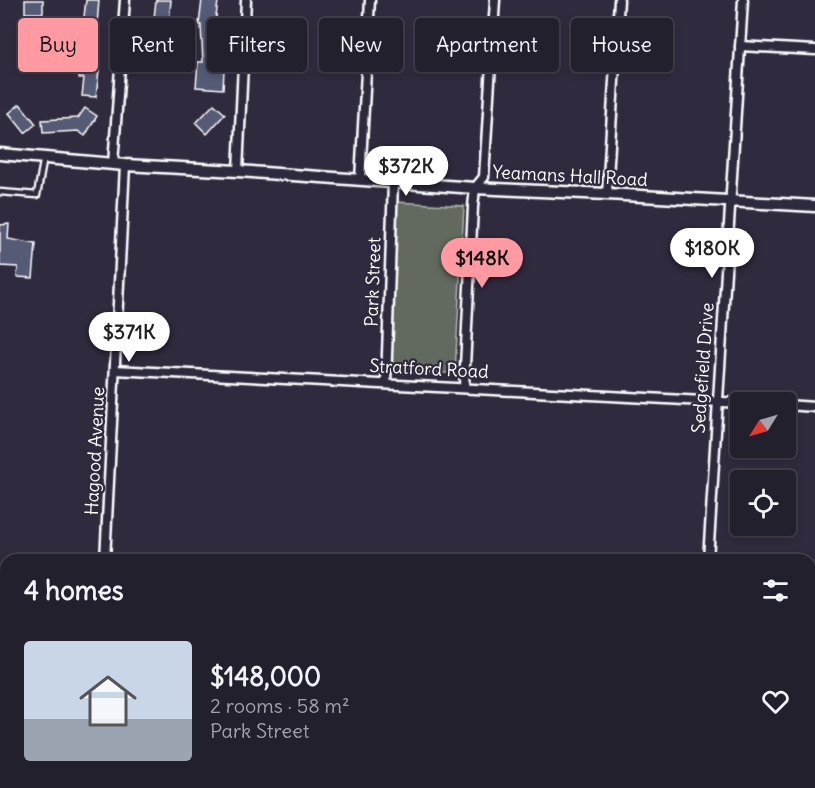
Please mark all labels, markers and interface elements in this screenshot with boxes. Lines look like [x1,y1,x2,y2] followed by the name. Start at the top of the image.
[18,18,98,72] chip: Buy
[110,18,195,72] chip: Rent
[207,18,307,72] chip: Filters
[319,18,403,72] chip: New
[415,18,559,72] chip: Apartment
[571,18,673,72] chip: House
[364,146,448,197] pin: $372K
[378,153,434,178] text: $372K
[492,160,649,191] street label: Yeamans Hall Road
[670,228,754,279] pin: $180K
[684,235,740,260] text: $180K
[359,237,386,327] street label: Park Street
[440,238,524,289] pin: $148K
[455,245,509,270] text: $148K
[686,302,719,434] street label: Sedgefield Drive
[87,312,171,363] pin: $371K
[103,319,155,344] text: $371K
[369,354,490,383] street label: Stratford Road
[80,386,109,516] street label: Hagood Avenue
[730,392,796,458] north arrow
[730,392,796,536] map controls
[730,470,796,536] button: locate
[24,574,123,607] text: 4 homes
[759,574,792,607] icon: filters
[210,660,321,693] text: $148,000
[72,665,144,737] icon: home
[759,685,792,718] icon: heart
[210,693,350,718] text: 2 rooms · 58 m²
[210,718,309,743] text: Park Street

